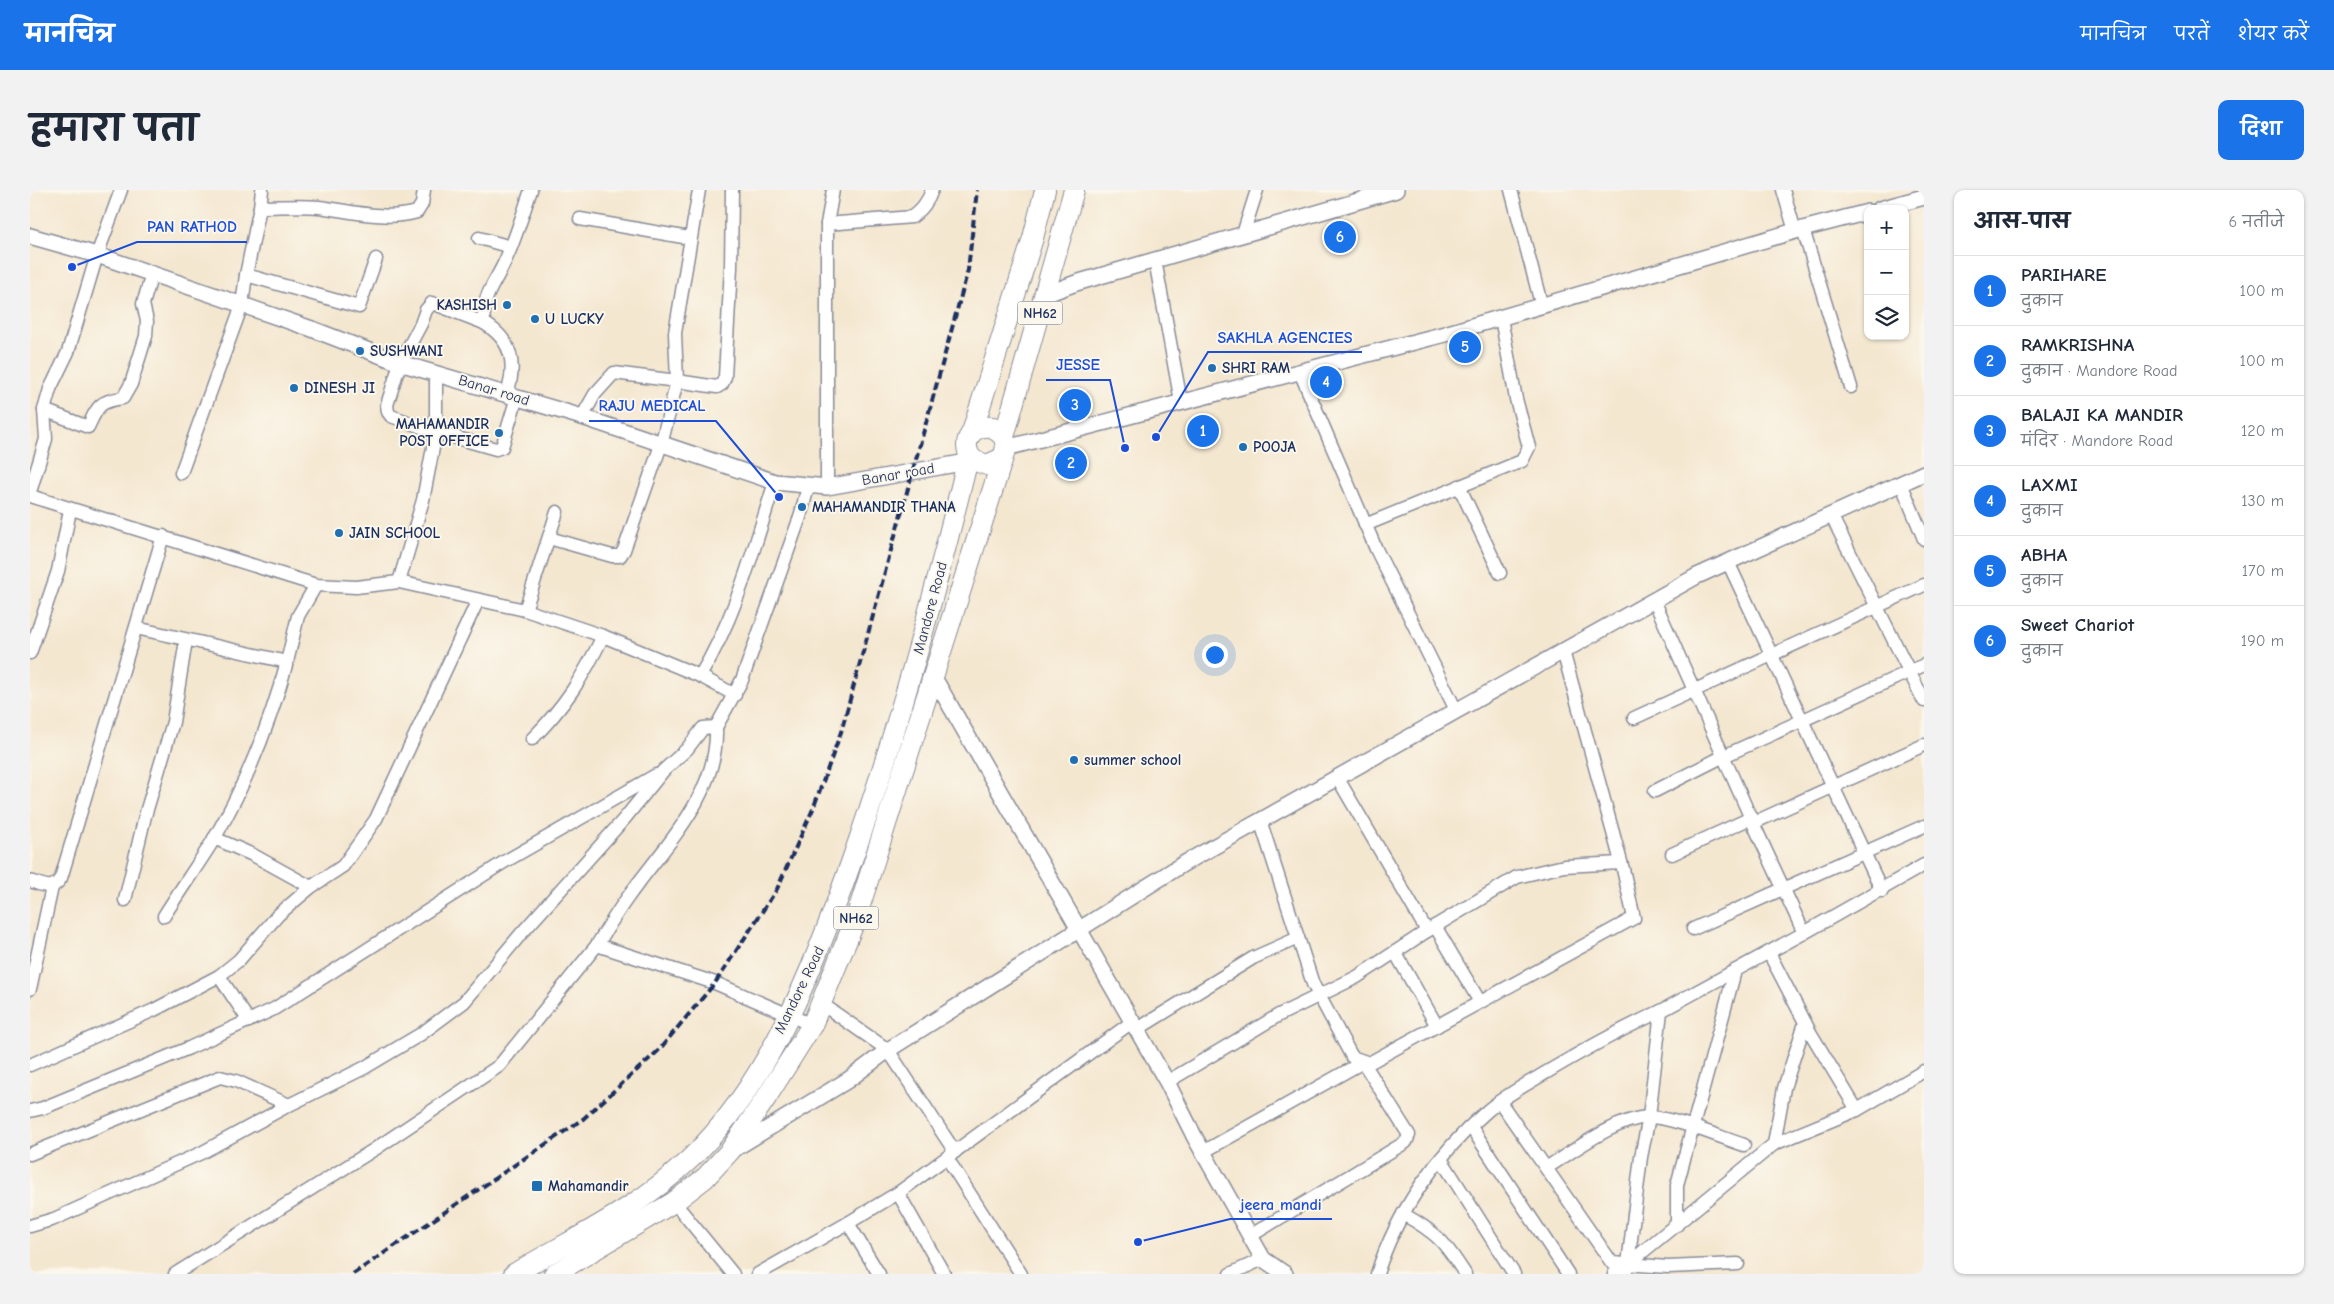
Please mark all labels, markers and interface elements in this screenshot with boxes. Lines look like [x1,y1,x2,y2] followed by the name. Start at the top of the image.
[25,20,114,48] text: मानचित्र
[2080,24,2146,45] text: मानचित्र
[2174,24,2210,45] text: परतें
[2238,24,2309,45] text: शेयर करें
[2218,100,2304,160] button: दिशा
[30,108,198,149] text: हमारा पता
[1864,205,1909,340] map controls
[1864,205,1909,250] button: +
[1974,209,2070,233] text: आस-पास
[137,211,247,242] callout: PAN RATHOD
[2228,213,2284,231] text: 6 नतीजे
[147,218,237,236] text: PAN RATHOD
[1324,218,1356,256] pin: 6
[1864,250,1909,295] button: −
[2021,264,2106,286] text: PARIHARE
[1987,282,1993,300] text: 1
[2240,282,2284,300] text: 100 m
[2021,292,2063,310] text: दुकान
[1864,295,1909,340] button: layers
[436,296,497,314] place label: KASHISH
[501,299,513,311] marker: KASHISH
[1018,302,1062,324] road number: NH62
[545,310,604,328] place label: U LUCKY
[529,313,541,325] marker: U LUCKY
[1208,321,1362,352] callout: SAKHLA AGENCIES
[1449,328,1481,366] pin: 5
[1218,329,1353,347] text: SAKHLA AGENCIES
[2021,334,2134,356] text: RAMKRISHNA
[370,342,443,360] place label: SUSHWANI
[354,345,366,357] marker: SUSHWANI
[1046,349,1110,380] callout: JESSE
[1986,352,1994,370] text: 2
[2240,352,2284,370] text: 100 m
[1056,356,1101,374] text: JESSE
[1222,359,1290,377] place label: SHRI RAM
[1206,362,1218,374] marker: SHRI RAM
[2021,362,2178,380] text: दुकान · Mandore Road
[1310,363,1342,401] pin: 4
[456,371,532,409] street label: Banar road
[304,379,375,397] place label: DINESH JI
[288,382,300,394] marker: DINESH JI
[1059,386,1091,424] pin: 3
[589,390,716,421] callout: RAJU MEDICAL
[599,397,705,415] text: RAJU MEDICAL
[2021,404,2183,426] text: BALAJI KA MANDIR
[1187,412,1219,450] pin: 1
[396,415,489,450] place label: MAHAMANDIR POST OFFICE
[1986,422,1994,440] text: 3
[2241,422,2284,440] text: 120 m
[493,427,505,439] marker: MAHAMANDIR POST OFFICE
[2021,432,2173,450] text: मंदिर · Mandore Road
[1253,438,1297,456] place label: POOJA
[1237,441,1249,453] marker: POOJA
[1055,444,1087,482] pin: 2
[860,459,936,489] street label: Banar road
[2021,474,2078,496] text: LAXMI
[1986,492,1994,510] text: 4
[2241,492,2284,510] text: 130 m
[812,498,956,516] place label: MAHAMANDIR THANA
[796,501,808,513] marker: MAHAMANDIR THANA
[2021,502,2063,520] text: दुकान
[349,524,441,542] place label: JAIN SCHOOL
[333,527,345,539] marker: JAIN SCHOOL
[2021,544,2067,566] text: ABHA
[909,560,951,656] street label: Mandore Road
[1986,562,1994,580] text: 5
[2242,562,2284,580] text: 170 m
[2021,572,2063,590] text: दुकान
[2021,614,2134,636] text: Sweet Chariot
[1986,632,1994,650] text: 6
[2241,632,2284,650] text: 190 m
[1202,642,1228,668] your location
[2021,642,2063,660] text: दुकान
[1084,751,1181,769] place label: summer school
[1068,754,1080,766] marker: summer school
[834,906,878,930] road number: NH62
[770,943,828,1037] street label: Mandore Road
[548,1177,628,1195] place label: Mahamandir
[530,1179,544,1193] marker: Mahamandir
[1230,1188,1332,1219] callout: jeera mandi
[1238,1196,1322,1214] text: jeera mandi

